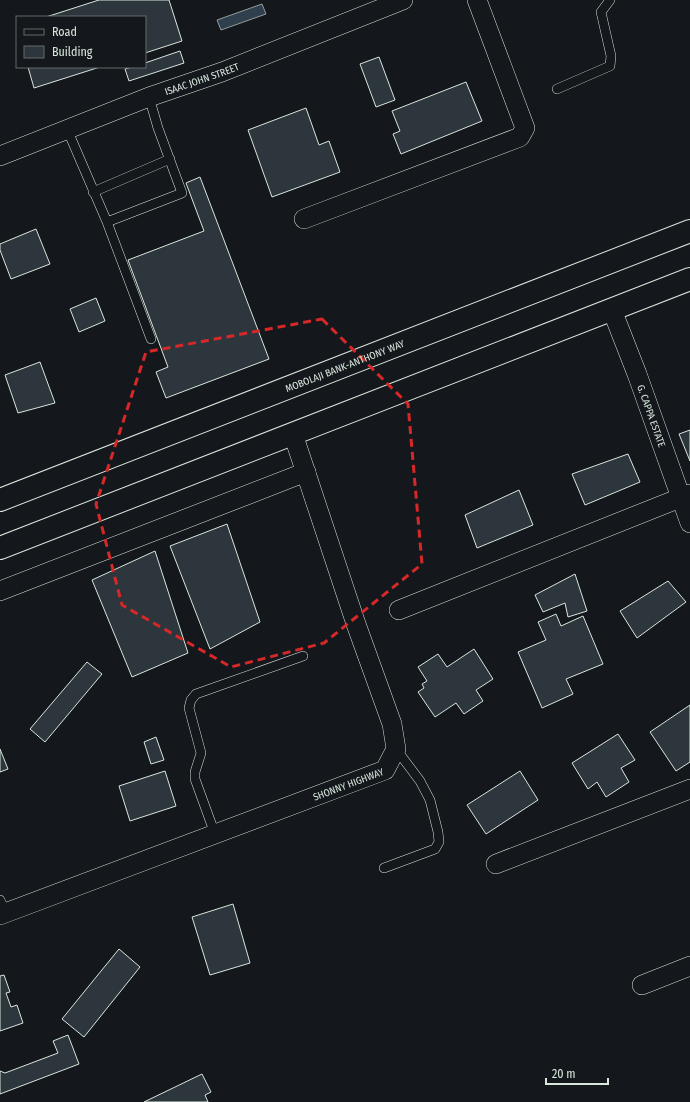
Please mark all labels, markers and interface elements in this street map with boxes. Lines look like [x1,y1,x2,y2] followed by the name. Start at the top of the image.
[16,16,146,68] legend
[52,25,77,39] text: Road
[52,45,93,59] text: Building
[163,61,241,98] street label: ISAAC JOHN STREET
[284,338,406,395] street label: MOBOLAJI BANK-ANTHONY WAY
[634,383,668,449] street label: G. CAPPA ESTATE
[311,766,385,804] street label: SHONNY HIGHWAY
[546,1060,608,1086] scale bar
[552,1067,576,1081] text: 20 m

